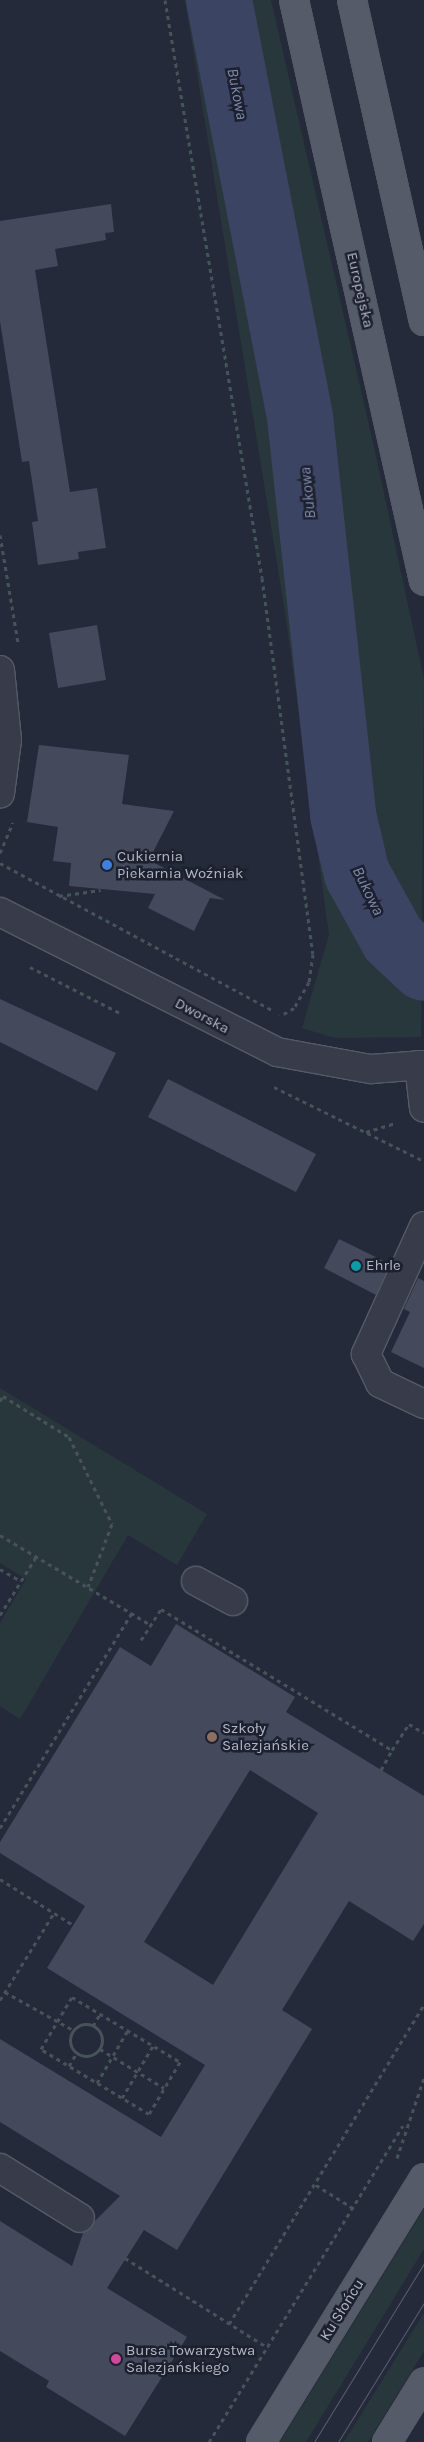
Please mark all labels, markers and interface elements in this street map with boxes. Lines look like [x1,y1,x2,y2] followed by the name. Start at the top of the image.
[223,67,251,121] water label: Bukowa
[343,251,377,329] street label: Europejska
[296,466,320,520] water label: Bukowa
[117,847,243,882] place label: Cukiernia Piekarnia Woźniak
[101,859,113,871] marker: Cukiernia Piekarnia Woźniak
[348,863,388,919] water label: Bukowa
[172,994,232,1038] street label: Dworska
[366,1257,401,1275] place label: Ehrle
[350,1260,362,1272] marker: Ehrle
[222,1719,309,1754] place label: Szkoły Salezjańskie
[206,1731,218,1743] marker: Szkoły Salezjańskie
[316,2276,368,2344] street label: Ku Słońcu
[126,2341,255,2376] place label: Bursa Towarzystwa Salezjańskiego
[110,2353,122,2365] marker: Bursa Towarzystwa Salezjańskiego

